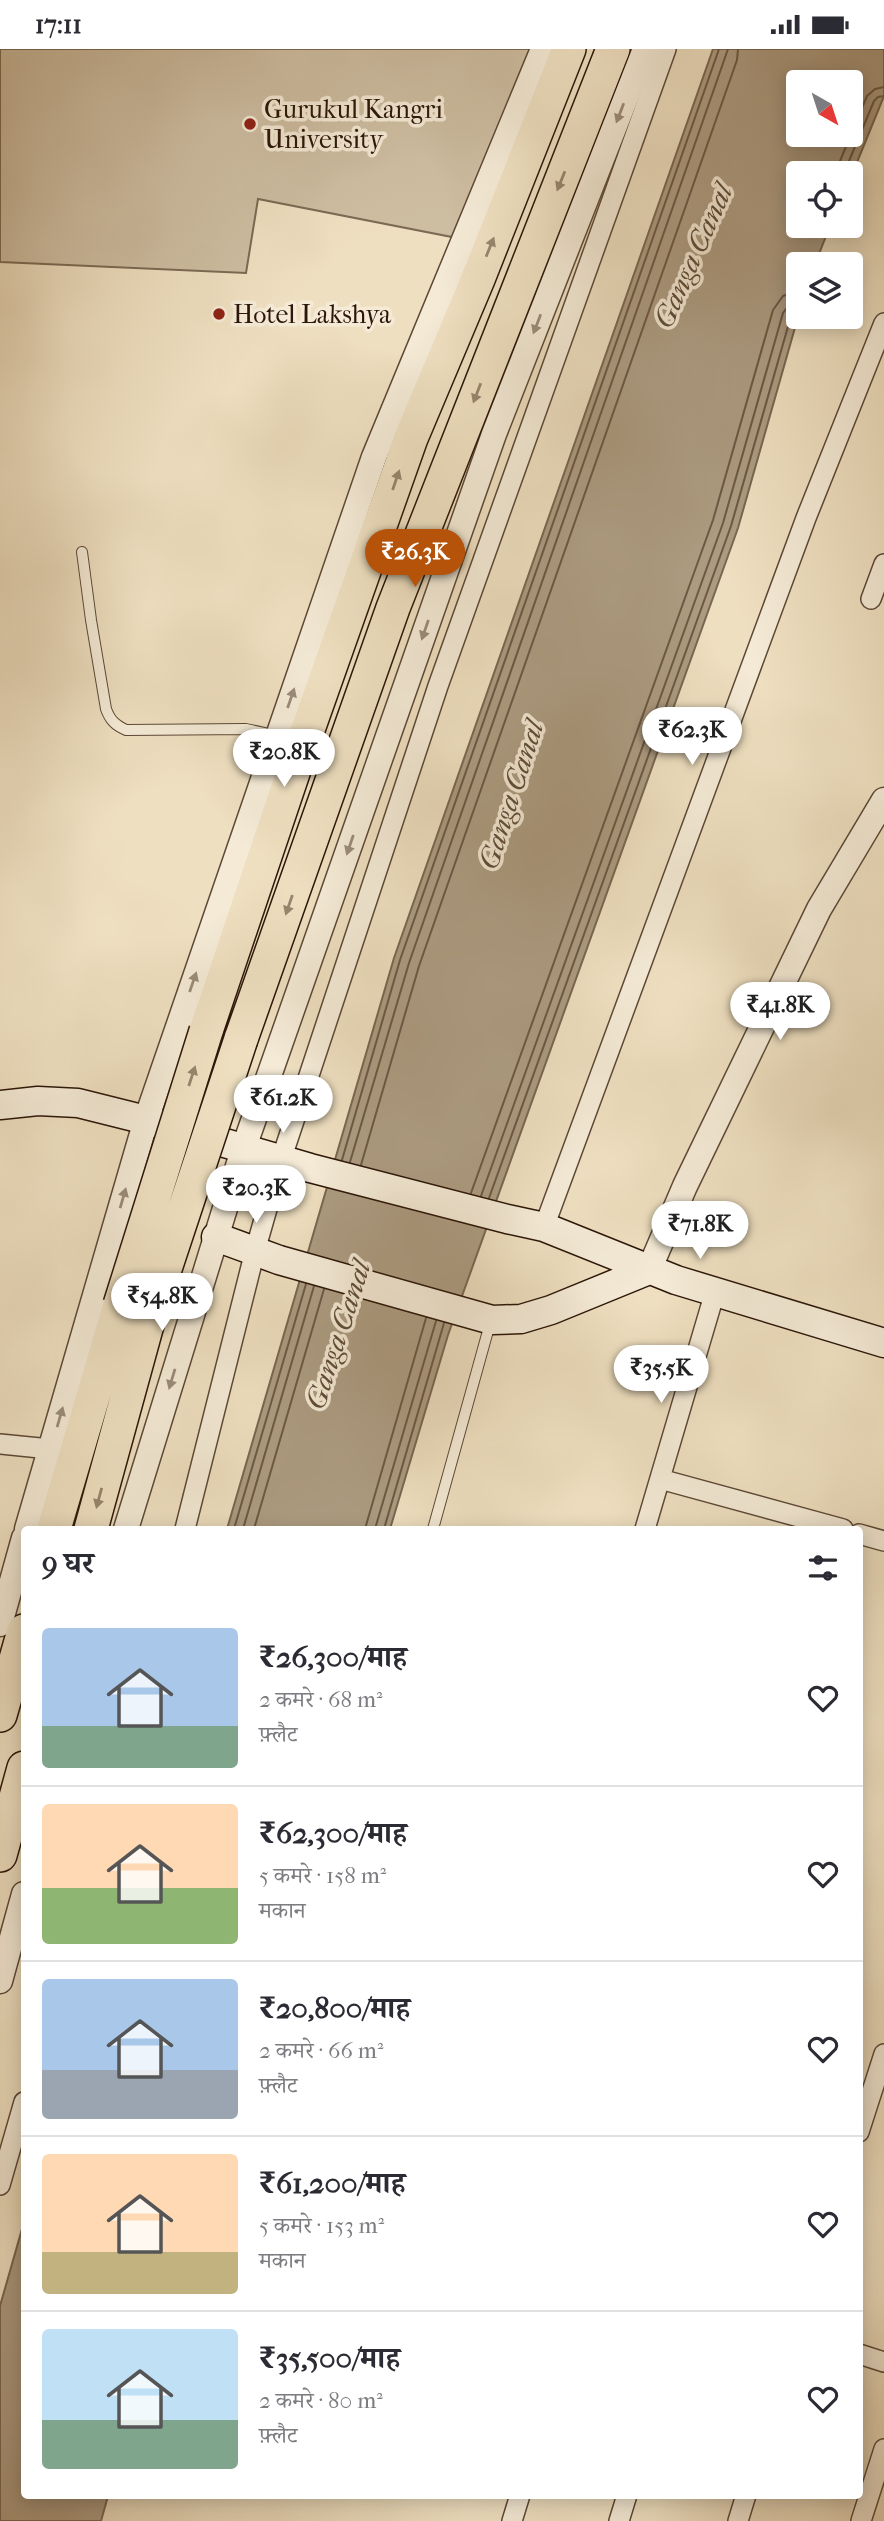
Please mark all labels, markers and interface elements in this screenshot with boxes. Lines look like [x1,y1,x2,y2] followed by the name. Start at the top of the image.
[35,9,82,40] text: 17:11
[786,70,863,147] north arrow
[786,70,863,329] map controls
[264,94,443,155] place label: Gurukul Kangri University
[614,102,625,123] one-way arrow
[242,116,258,132] marker: Gurukul Kangri University
[786,161,863,238] button: locate
[555,170,566,191] one-way arrow
[647,176,741,333] water label: Ganga Canal
[485,236,496,257] one-way arrow
[786,252,863,329] button: layers
[233,299,392,330] place label: Hotel Lakshya
[211,306,227,322] marker: Hotel Lakshya
[531,314,542,335] one-way arrow
[472,382,483,403] one-way arrow
[391,470,402,491] one-way arrow
[358,529,472,589] pin: ₹26.3K
[381,538,449,565] text: ₹26.3K
[419,620,430,641] one-way arrow
[286,687,297,708] one-way arrow
[635,707,749,767] pin: ₹62.3K
[472,714,551,873] water label: Ganga Canal
[658,716,726,743] text: ₹62.3K
[227,729,341,789] pin: ₹20.8K
[249,738,319,765] text: ₹20.8K
[344,834,355,855] one-way arrow
[283,894,294,915] one-way arrow
[188,972,199,993] one-way arrow
[723,983,837,1042] pin: ₹41.8K
[746,991,814,1018] text: ₹41.8K
[187,1066,198,1087] one-way arrow
[226,1075,340,1135] pin: ₹61.2K
[250,1084,316,1111] text: ₹61.2K
[199,1165,313,1225] pin: ₹20.3K
[222,1174,290,1201] text: ₹20.3K
[119,1188,129,1209] one-way arrow
[643,1201,757,1261] pin: ₹71.8K
[667,1210,733,1237] text: ₹71.8K
[299,1254,378,1413] water label: Ganga Canal
[105,1273,219,1333] pin: ₹54.8K
[127,1282,197,1309] text: ₹54.8K
[604,1345,718,1405] pin: ₹35.5K
[630,1354,692,1381] text: ₹35.5K
[167,1369,177,1390] one-way arrow
[55,1406,65,1427] one-way arrow
[94,1487,104,1508] one-way arrow
[42,1546,94,1581] text: 9 घर
[804,1549,842,1587] icon: filters
[259,1640,407,1675] text: ₹26,300/माह
[98,1656,182,1740] icon: home
[804,1679,842,1717] icon: heart
[259,1686,383,1713] text: 2 कमरे · 68 m²
[259,1721,297,1748] text: फ़्लैट
[259,1816,407,1851] text: ₹62,300/माह
[98,1832,182,1916] icon: home
[804,1855,842,1893] icon: heart
[259,1862,386,1889] text: 5 कमरे · 158 m²
[259,1897,306,1924] text: मकान
[259,1991,410,2026] text: ₹20,800/माह
[98,2007,182,2091] icon: home
[804,2030,842,2068] icon: heart
[259,2037,383,2064] text: 2 कमरे · 66 m²
[259,2072,297,2099] text: फ़्लैट
[259,2166,405,2201] text: ₹61,200/माह
[98,2182,182,2266] icon: home
[804,2205,842,2243] icon: heart
[259,2212,384,2239] text: 5 कमरे · 153 m²
[259,2247,306,2274] text: मकान
[259,2341,400,2376] text: ₹35,500/माह
[98,2357,182,2441] icon: home
[804,2380,842,2418] icon: heart
[259,2387,383,2414] text: 2 कमरे · 80 m²
[259,2422,297,2449] text: फ़्लैट

